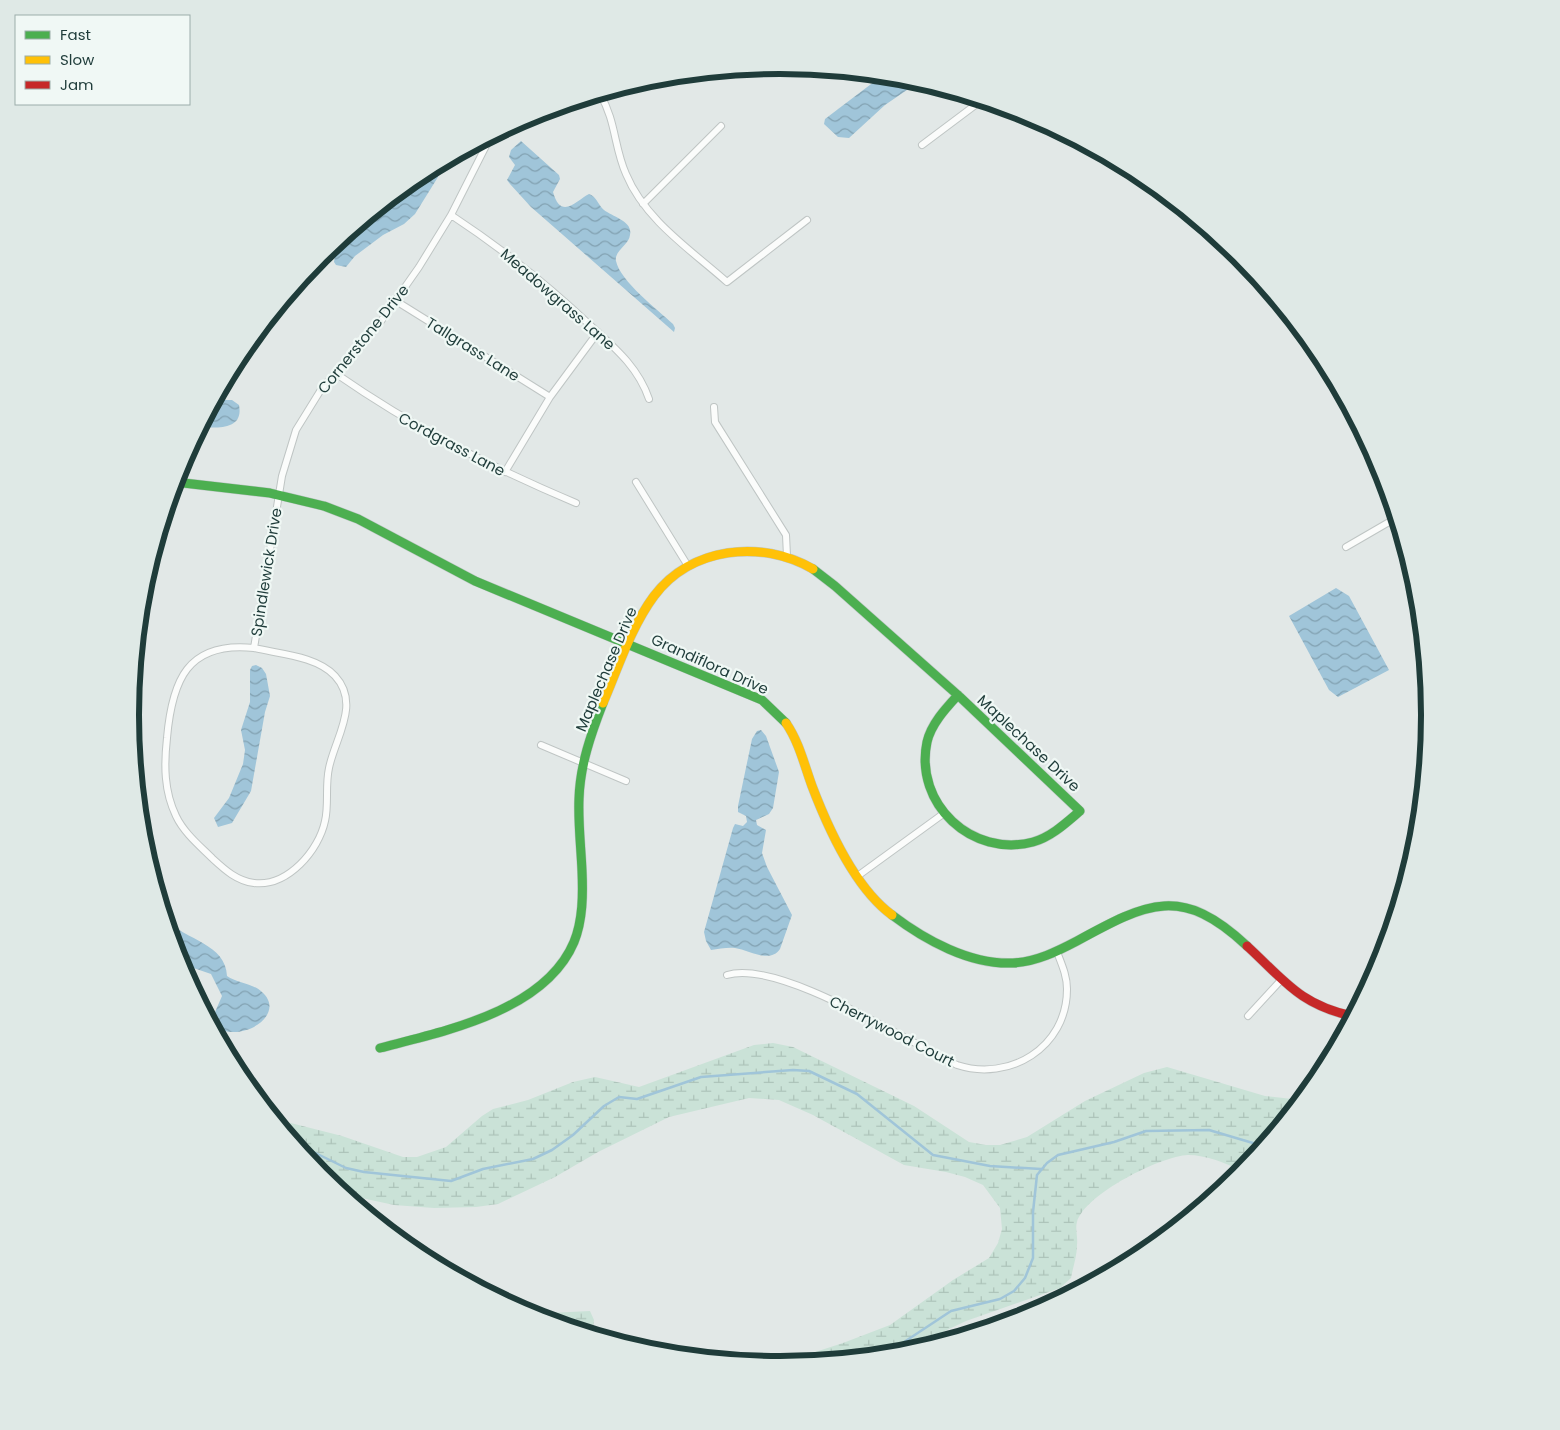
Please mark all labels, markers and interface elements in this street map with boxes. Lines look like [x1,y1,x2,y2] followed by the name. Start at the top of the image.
[15,15,190,105] legend
[60,24,91,45] text: Fast
[60,49,95,70] text: Slow
[60,74,94,95] text: Jam
[496,243,620,355] street label: Meadowgrass Lane
[312,280,414,398] street label: Cornerstone Drive
[422,312,524,386] street label: Tallgrass Lane
[395,407,509,481] street label: Cordgrass Lane
[245,506,287,638] street label: Spindlewick Drive
[570,603,642,735] street label: Maplechase Drive
[648,629,772,699] street label: Grandiflora Drive
[973,690,1085,796] street label: Maplechase Drive
[826,990,958,1072] street label: Cherrywood Court

